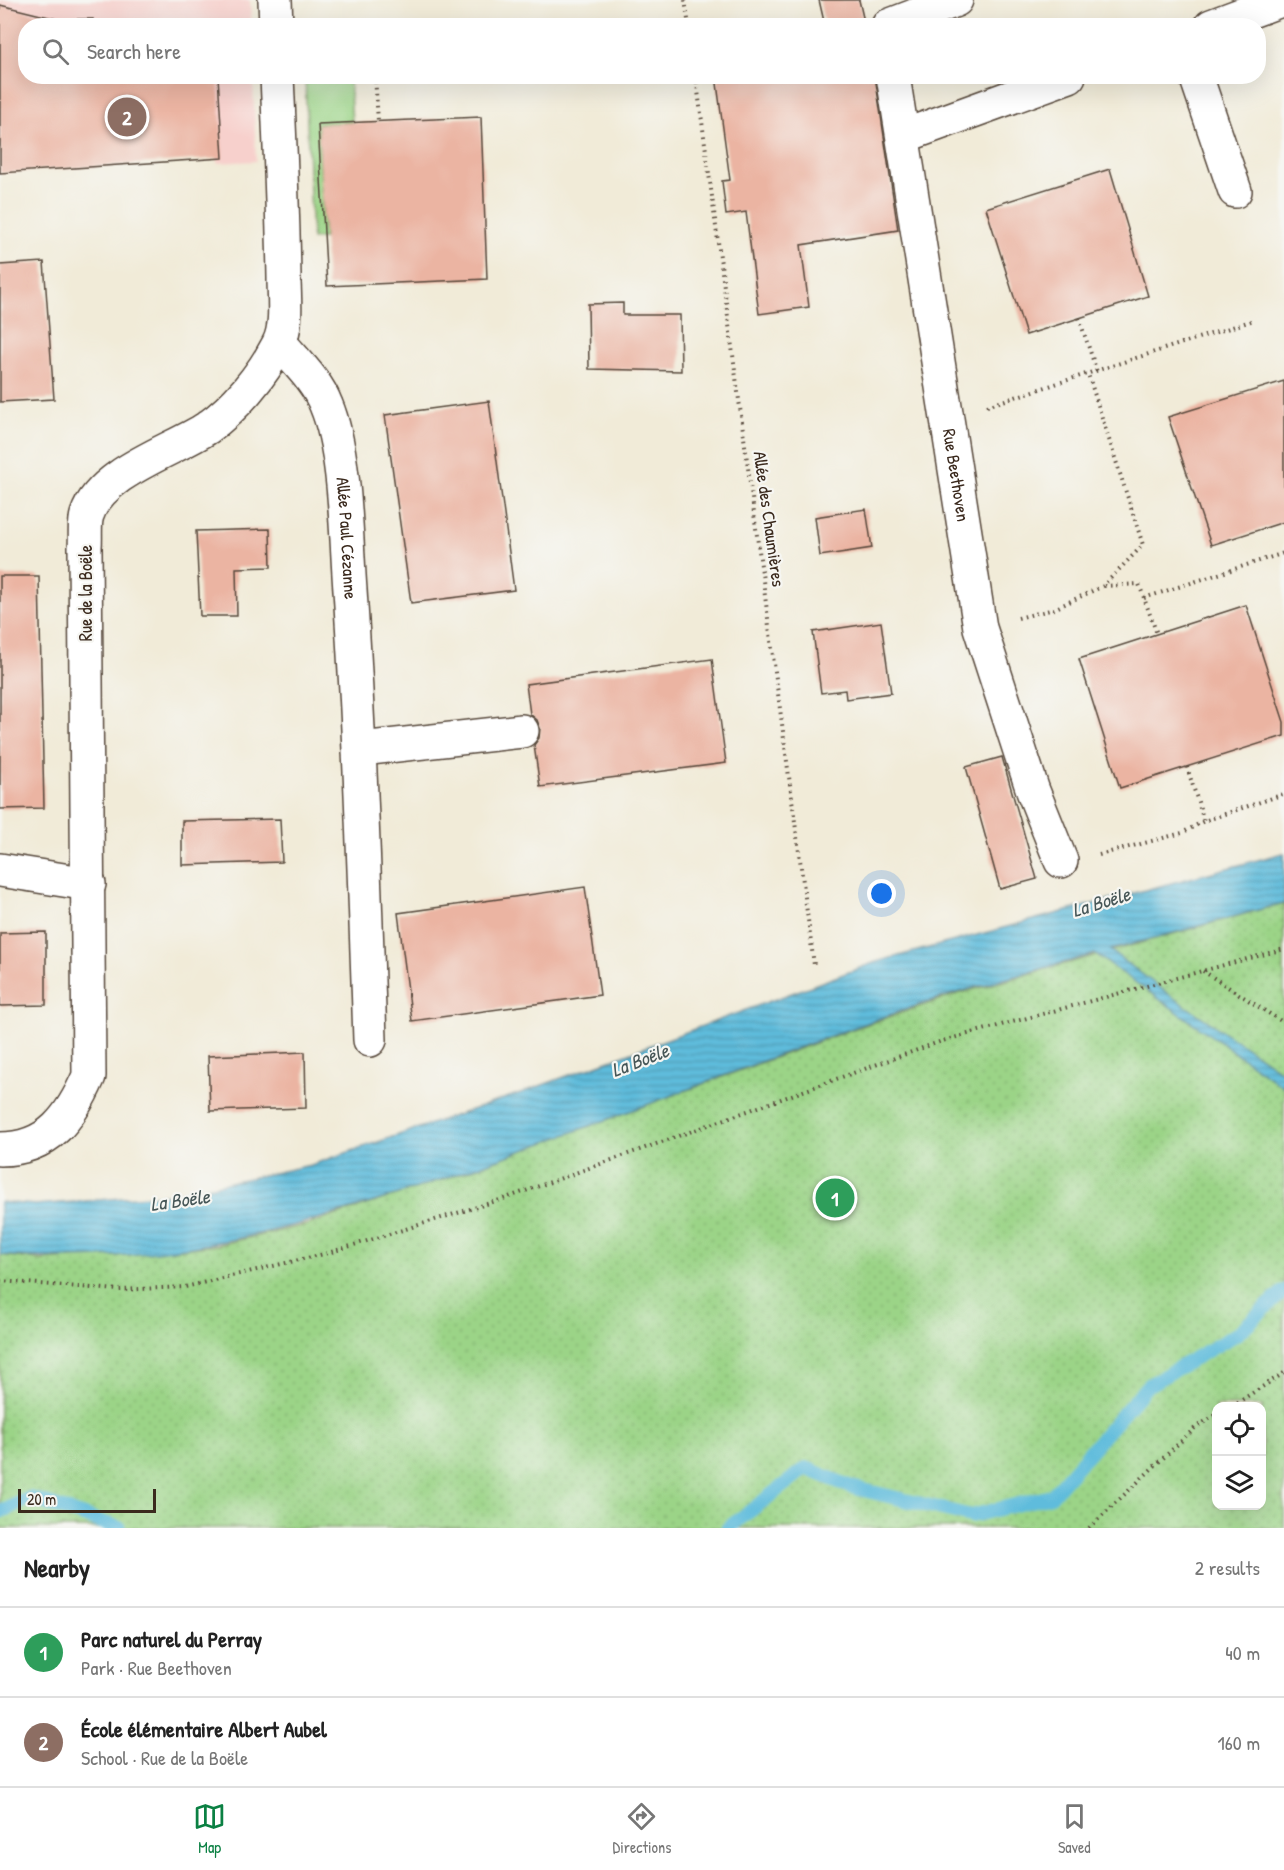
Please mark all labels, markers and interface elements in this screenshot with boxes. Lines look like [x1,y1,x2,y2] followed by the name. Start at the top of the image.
[18,18,1266,84] search box
[39,35,72,68] icon: search
[87,36,181,66] text: Search here
[108,94,146,140] pin: 2
[937,427,976,523] street label: Rue Beethoven
[748,450,791,588] street label: Allée des Chaumières
[330,476,364,600] street label: Allée Paul Cézanne
[73,545,98,641] street label: Rue de la Boële
[867,879,896,908] your location
[1069,880,1134,923] water label: La Boële
[607,1036,673,1083] water label: La Boële
[816,1176,854,1220] pin: 1
[149,1182,212,1217] water label: La Boële
[1212,1402,1266,1510] map controls
[1212,1402,1266,1456] button: locate
[1212,1456,1266,1510] button: layers
[18,1486,156,1514] scale bar
[27,1488,56,1510] text: 20 m
[24,1550,90,1585] text: Nearby
[1195,1554,1260,1581] text: 2 results
[81,1624,262,1654] text: Parc naturel du Perray
[40,1639,47,1666] text: 1
[1225,1639,1260,1666] text: 40 m
[81,1654,232,1681] text: Park · Rue Beethoven
[81,1714,327,1744] text: École élémentaire Albert Aubel
[39,1729,48,1756] text: 2
[1218,1729,1260,1756] text: 160 m
[81,1744,248,1771] text: School · Rue de la Boële
[193,1800,226,1858] tab: Map
[613,1800,671,1858] tab: Directions
[1058,1800,1091,1858] tab: Saved

